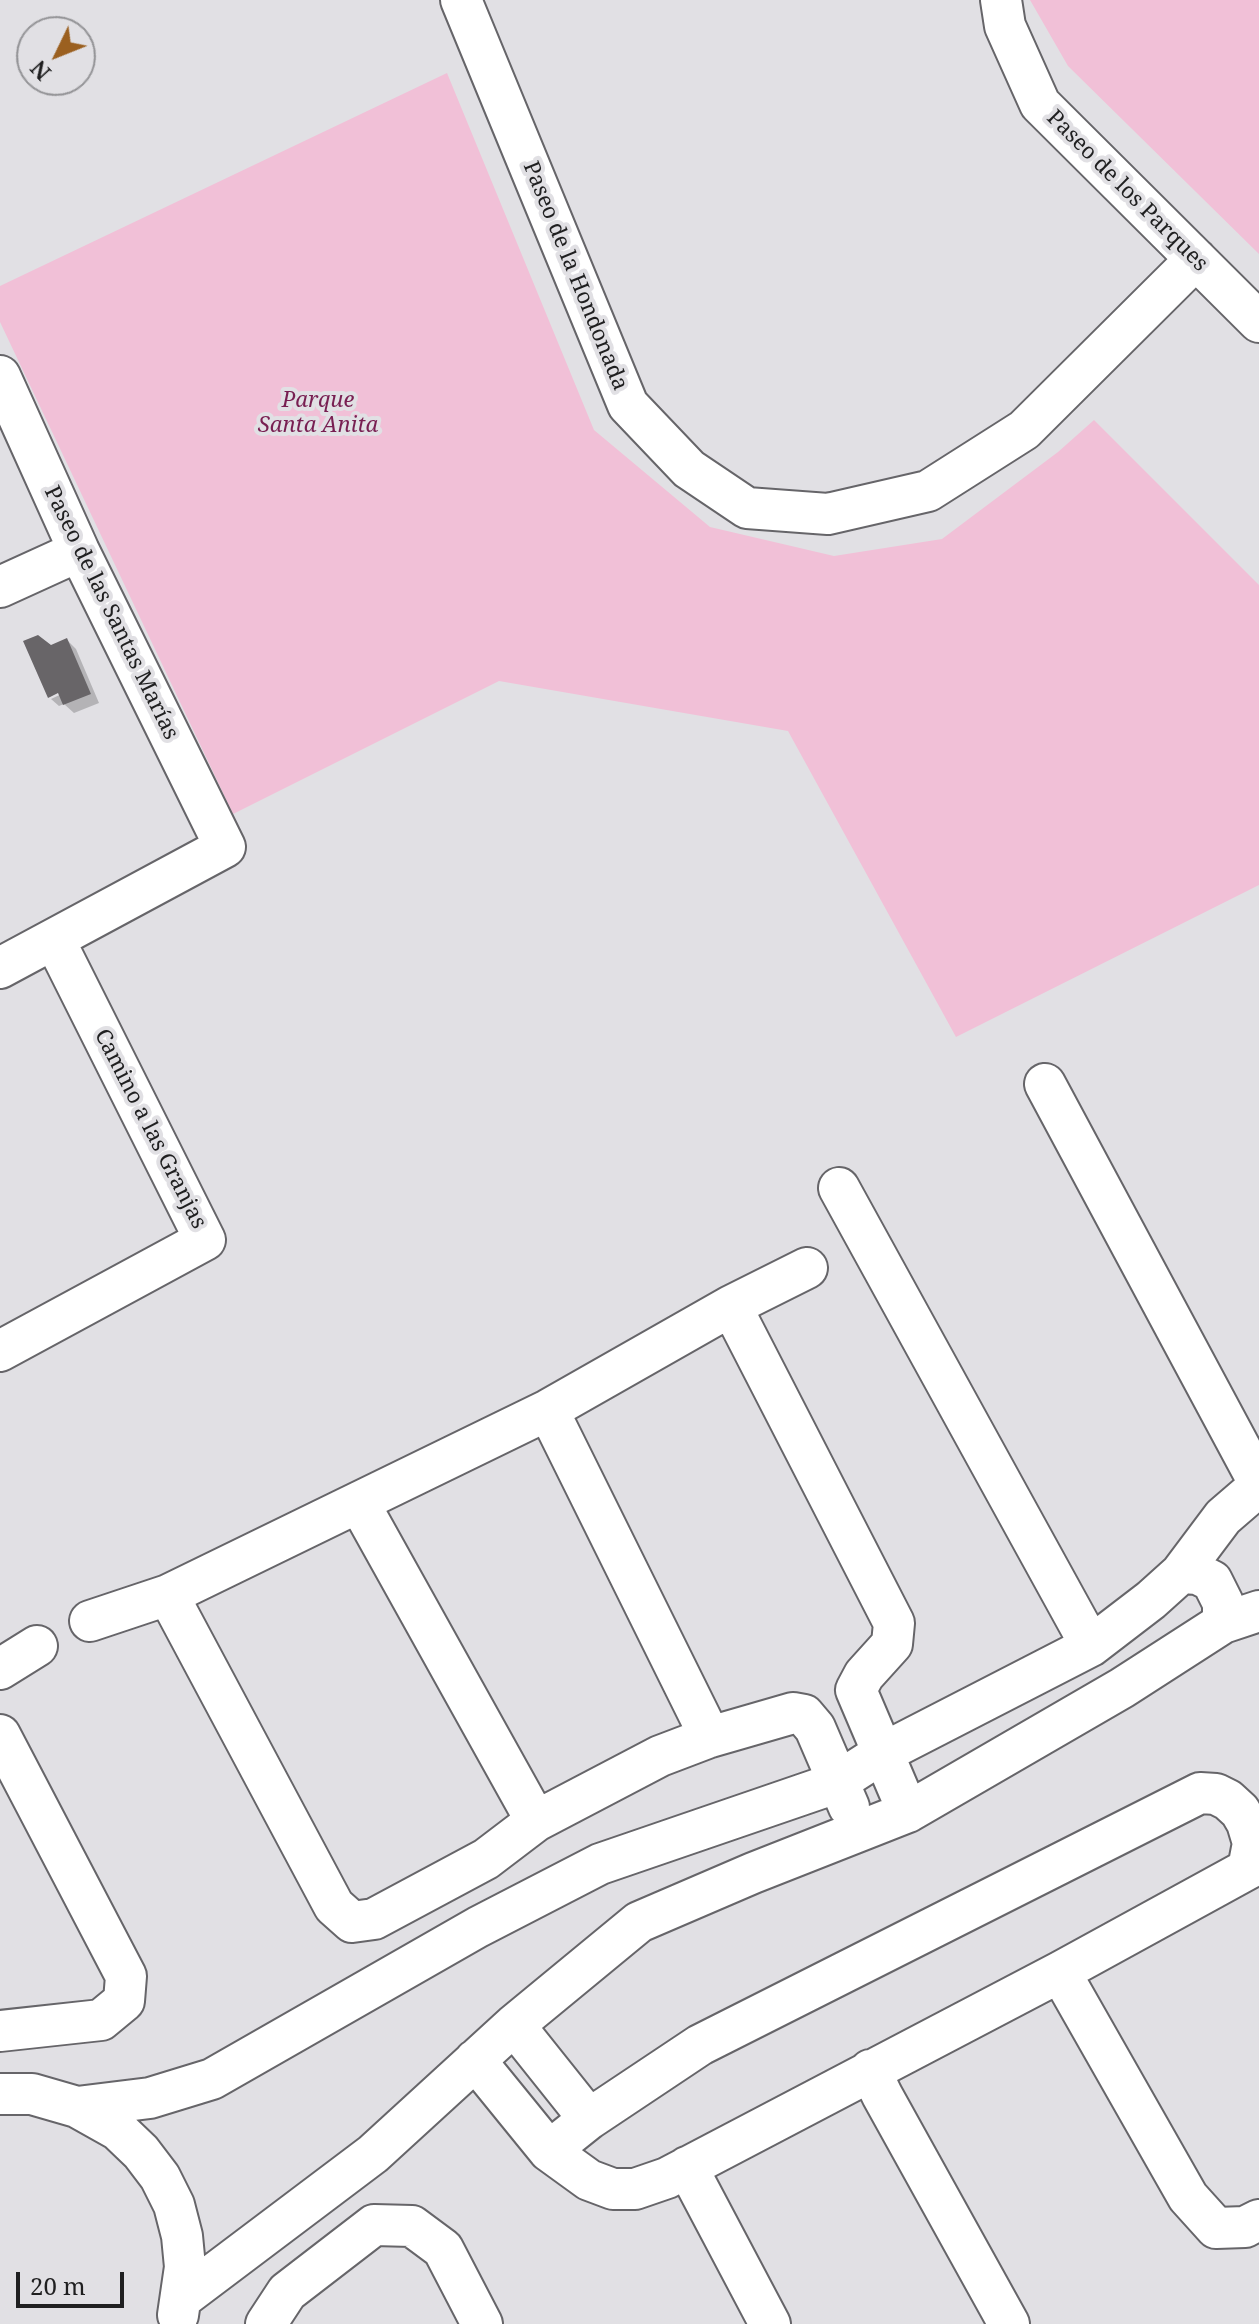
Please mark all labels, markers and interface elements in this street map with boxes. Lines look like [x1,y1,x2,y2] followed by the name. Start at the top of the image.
[16,16,96,96] north arrow
[23,54,57,88] text: N
[1041,105,1213,277] street label: Paseo de los Parques
[517,158,633,394] street label: Paseo de la Hondonada
[258,388,378,440] park label: Parque Santa Anita
[38,482,184,744] street label: Paseo de las Santas Marías
[88,1025,212,1233] street label: Camino a las Granjas
[20,2256,128,2306] scale bar
[30,2269,86,2302] text: 20 m

